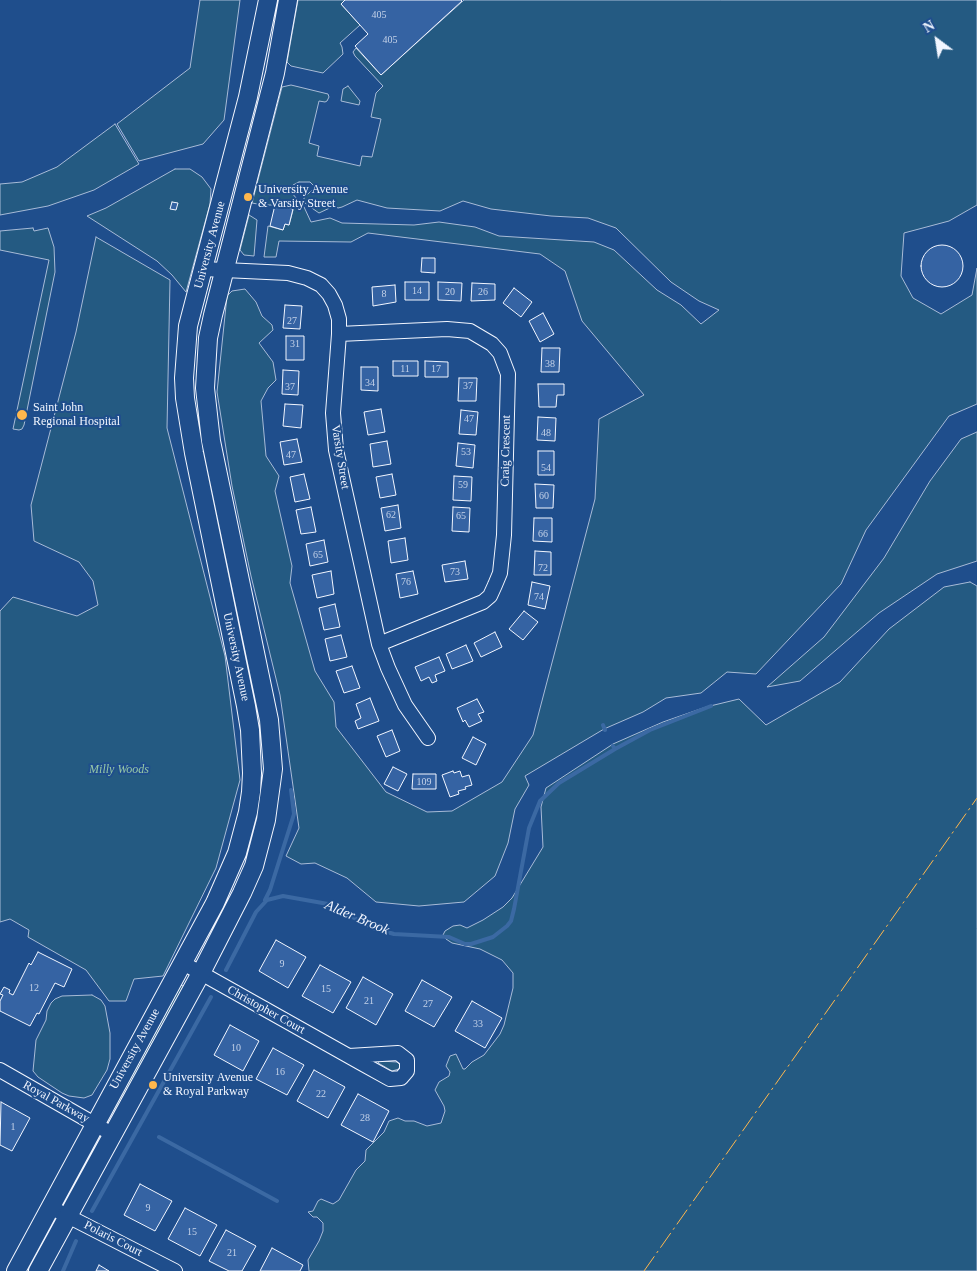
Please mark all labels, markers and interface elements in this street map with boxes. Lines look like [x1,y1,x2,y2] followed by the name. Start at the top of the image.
[372,9,386,21] house number: 405
[912,15,962,65] north arrow
[921,18,937,36] text: N
[382,34,398,46] house number: 405
[258,183,348,211] place label: University Avenue & Varsity Street
[242,191,254,203] marker: University Avenue & Varsity Street
[191,200,229,290] street label: University Avenue
[412,285,422,297] house number: 14
[445,286,455,298] house number: 20
[478,286,488,298] house number: 26
[382,288,386,300] house number: 8
[287,315,297,327] house number: 27
[290,338,300,350] house number: 31
[545,358,555,370] house number: 38
[400,363,410,375] house number: 11
[431,363,441,375] house number: 17
[365,377,375,389] house number: 34
[463,380,473,392] house number: 37
[285,381,295,393] house number: 37
[33,401,120,429] place label: Saint John Regional Hospital
[15,408,29,422] marker: Saint John Regional Hospital
[464,413,474,425] house number: 47
[498,415,514,487] street label: Craig Crescent
[328,424,352,490] street label: Varsity Street
[541,427,551,439] house number: 48
[461,446,471,458] house number: 53
[286,449,296,461] house number: 47
[541,462,551,474] house number: 54
[458,479,468,491] house number: 59
[539,490,549,502] house number: 60
[386,509,396,521] house number: 62
[456,510,466,522] house number: 65
[538,528,548,540] house number: 66
[313,549,323,561] house number: 65
[538,562,548,574] house number: 72
[450,566,460,578] house number: 73
[401,576,411,588] house number: 76
[534,591,544,603] house number: 74
[220,611,252,703] street label: University Avenue
[89,763,149,777] park label: Milly Woods
[416,776,432,788] house number: 109
[322,897,392,939] water label: Alder Brook
[280,958,284,970] house number: 9
[29,982,39,994] house number: 12
[224,983,308,1037] street label: Christopher Court
[321,983,331,995] house number: 15
[364,995,374,1007] house number: 21
[423,998,433,1010] house number: 27
[107,1006,163,1092] street label: University Avenue
[473,1018,483,1030] house number: 33
[231,1042,241,1054] house number: 10
[275,1066,285,1078] house number: 16
[163,1071,253,1099] place label: University Avenue & Royal Parkway
[20,1078,92,1126] street label: Royal Parkway
[147,1079,159,1091] marker: University Avenue & Royal Parkway
[316,1088,326,1100] house number: 22
[360,1112,370,1124] house number: 28
[10,1121,16,1133] house number: 1
[146,1202,150,1214] house number: 9
[81,1218,145,1260] street label: Polaris Court
[187,1226,197,1238] house number: 15
[227,1247,237,1259] house number: 21

